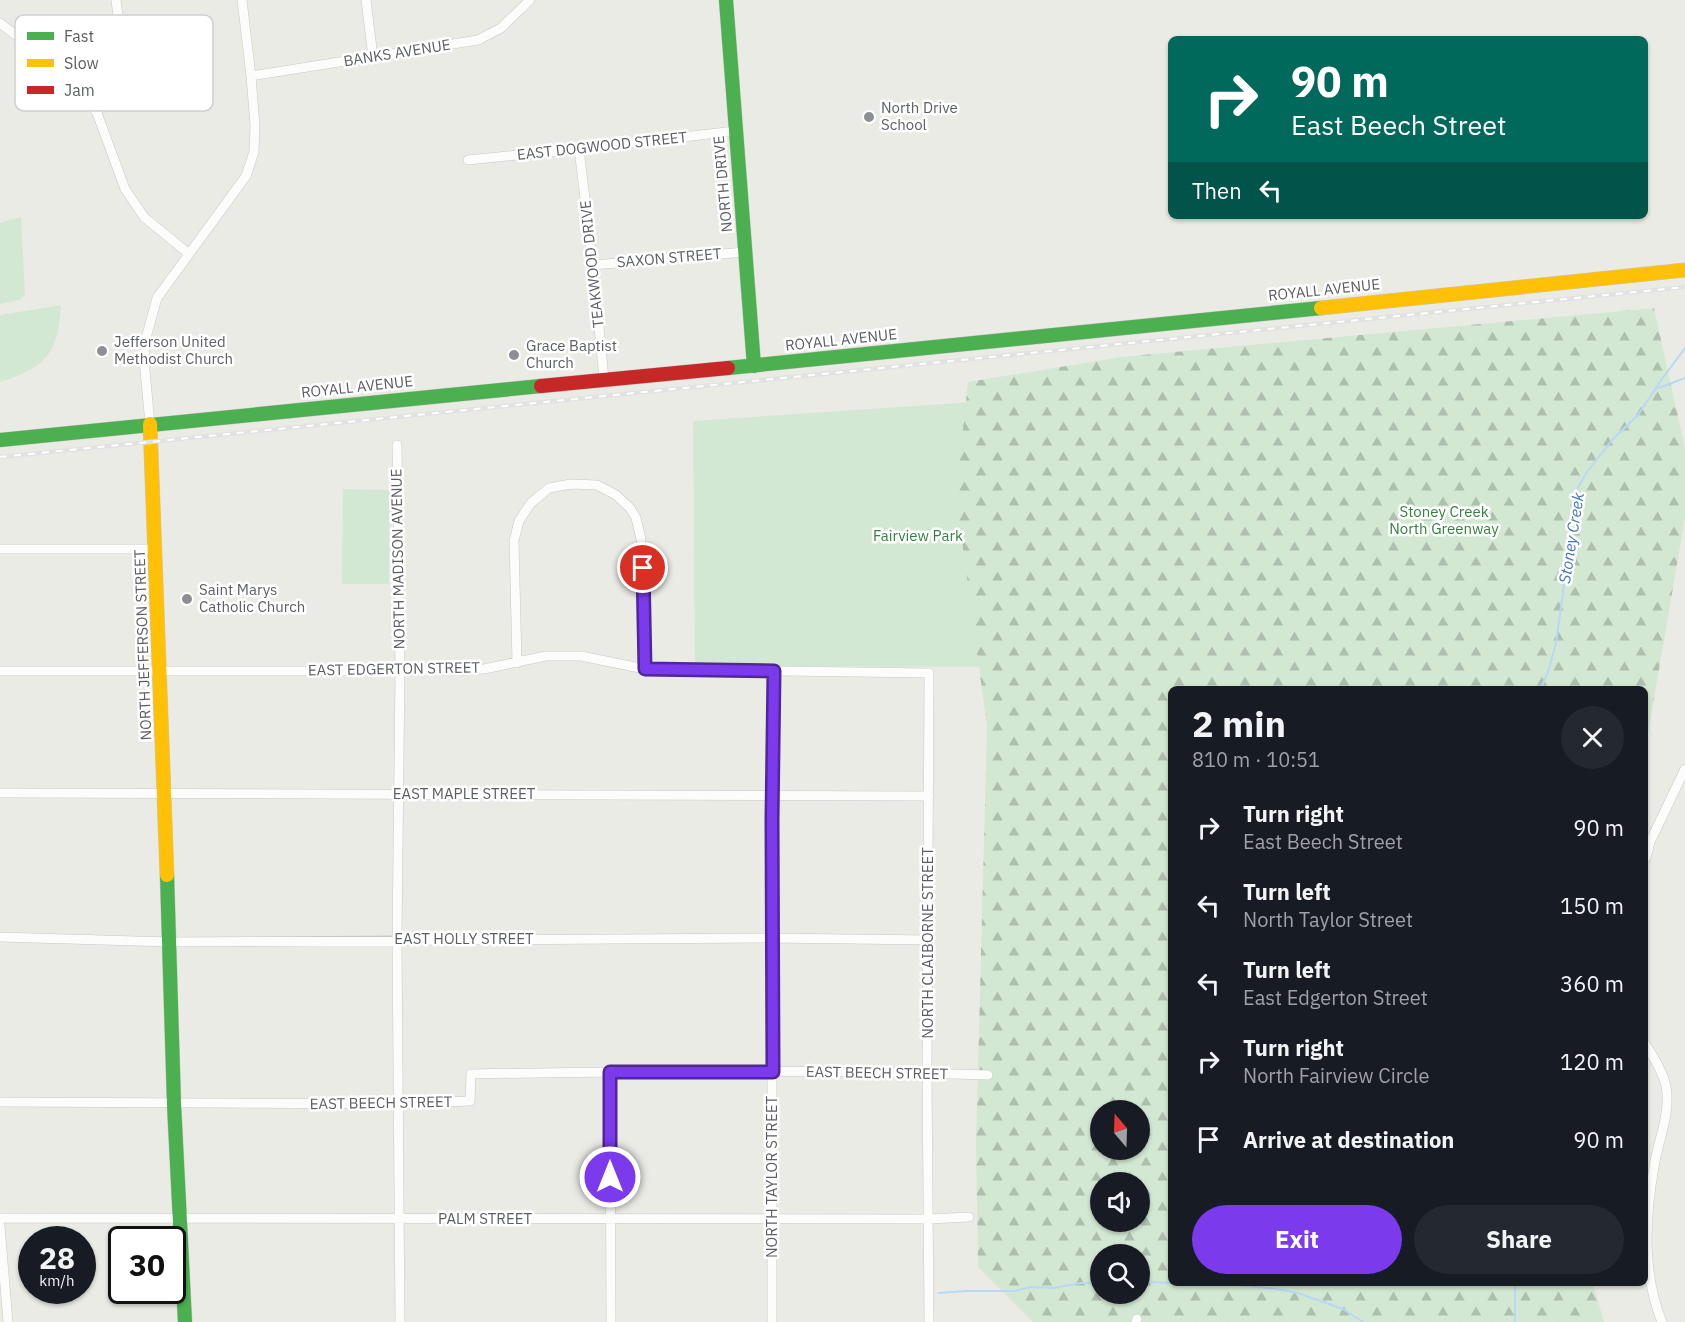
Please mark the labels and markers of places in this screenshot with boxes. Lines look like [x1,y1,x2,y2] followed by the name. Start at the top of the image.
[881,98,958,134] place label: North Drive School
[862,110,876,124] marker: North Drive School
[114,332,233,368] place label: Jefferson United Methodist Church
[526,336,617,372] place label: Grace Baptist Church
[95,344,109,358] marker: Jefferson United Methodist Church
[507,348,521,362] marker: Grace Baptist Church
[617,542,668,593] pin
[199,580,305,616] place label: Saint Marys Catholic Church
[180,592,194,606] marker: Saint Marys Catholic Church

